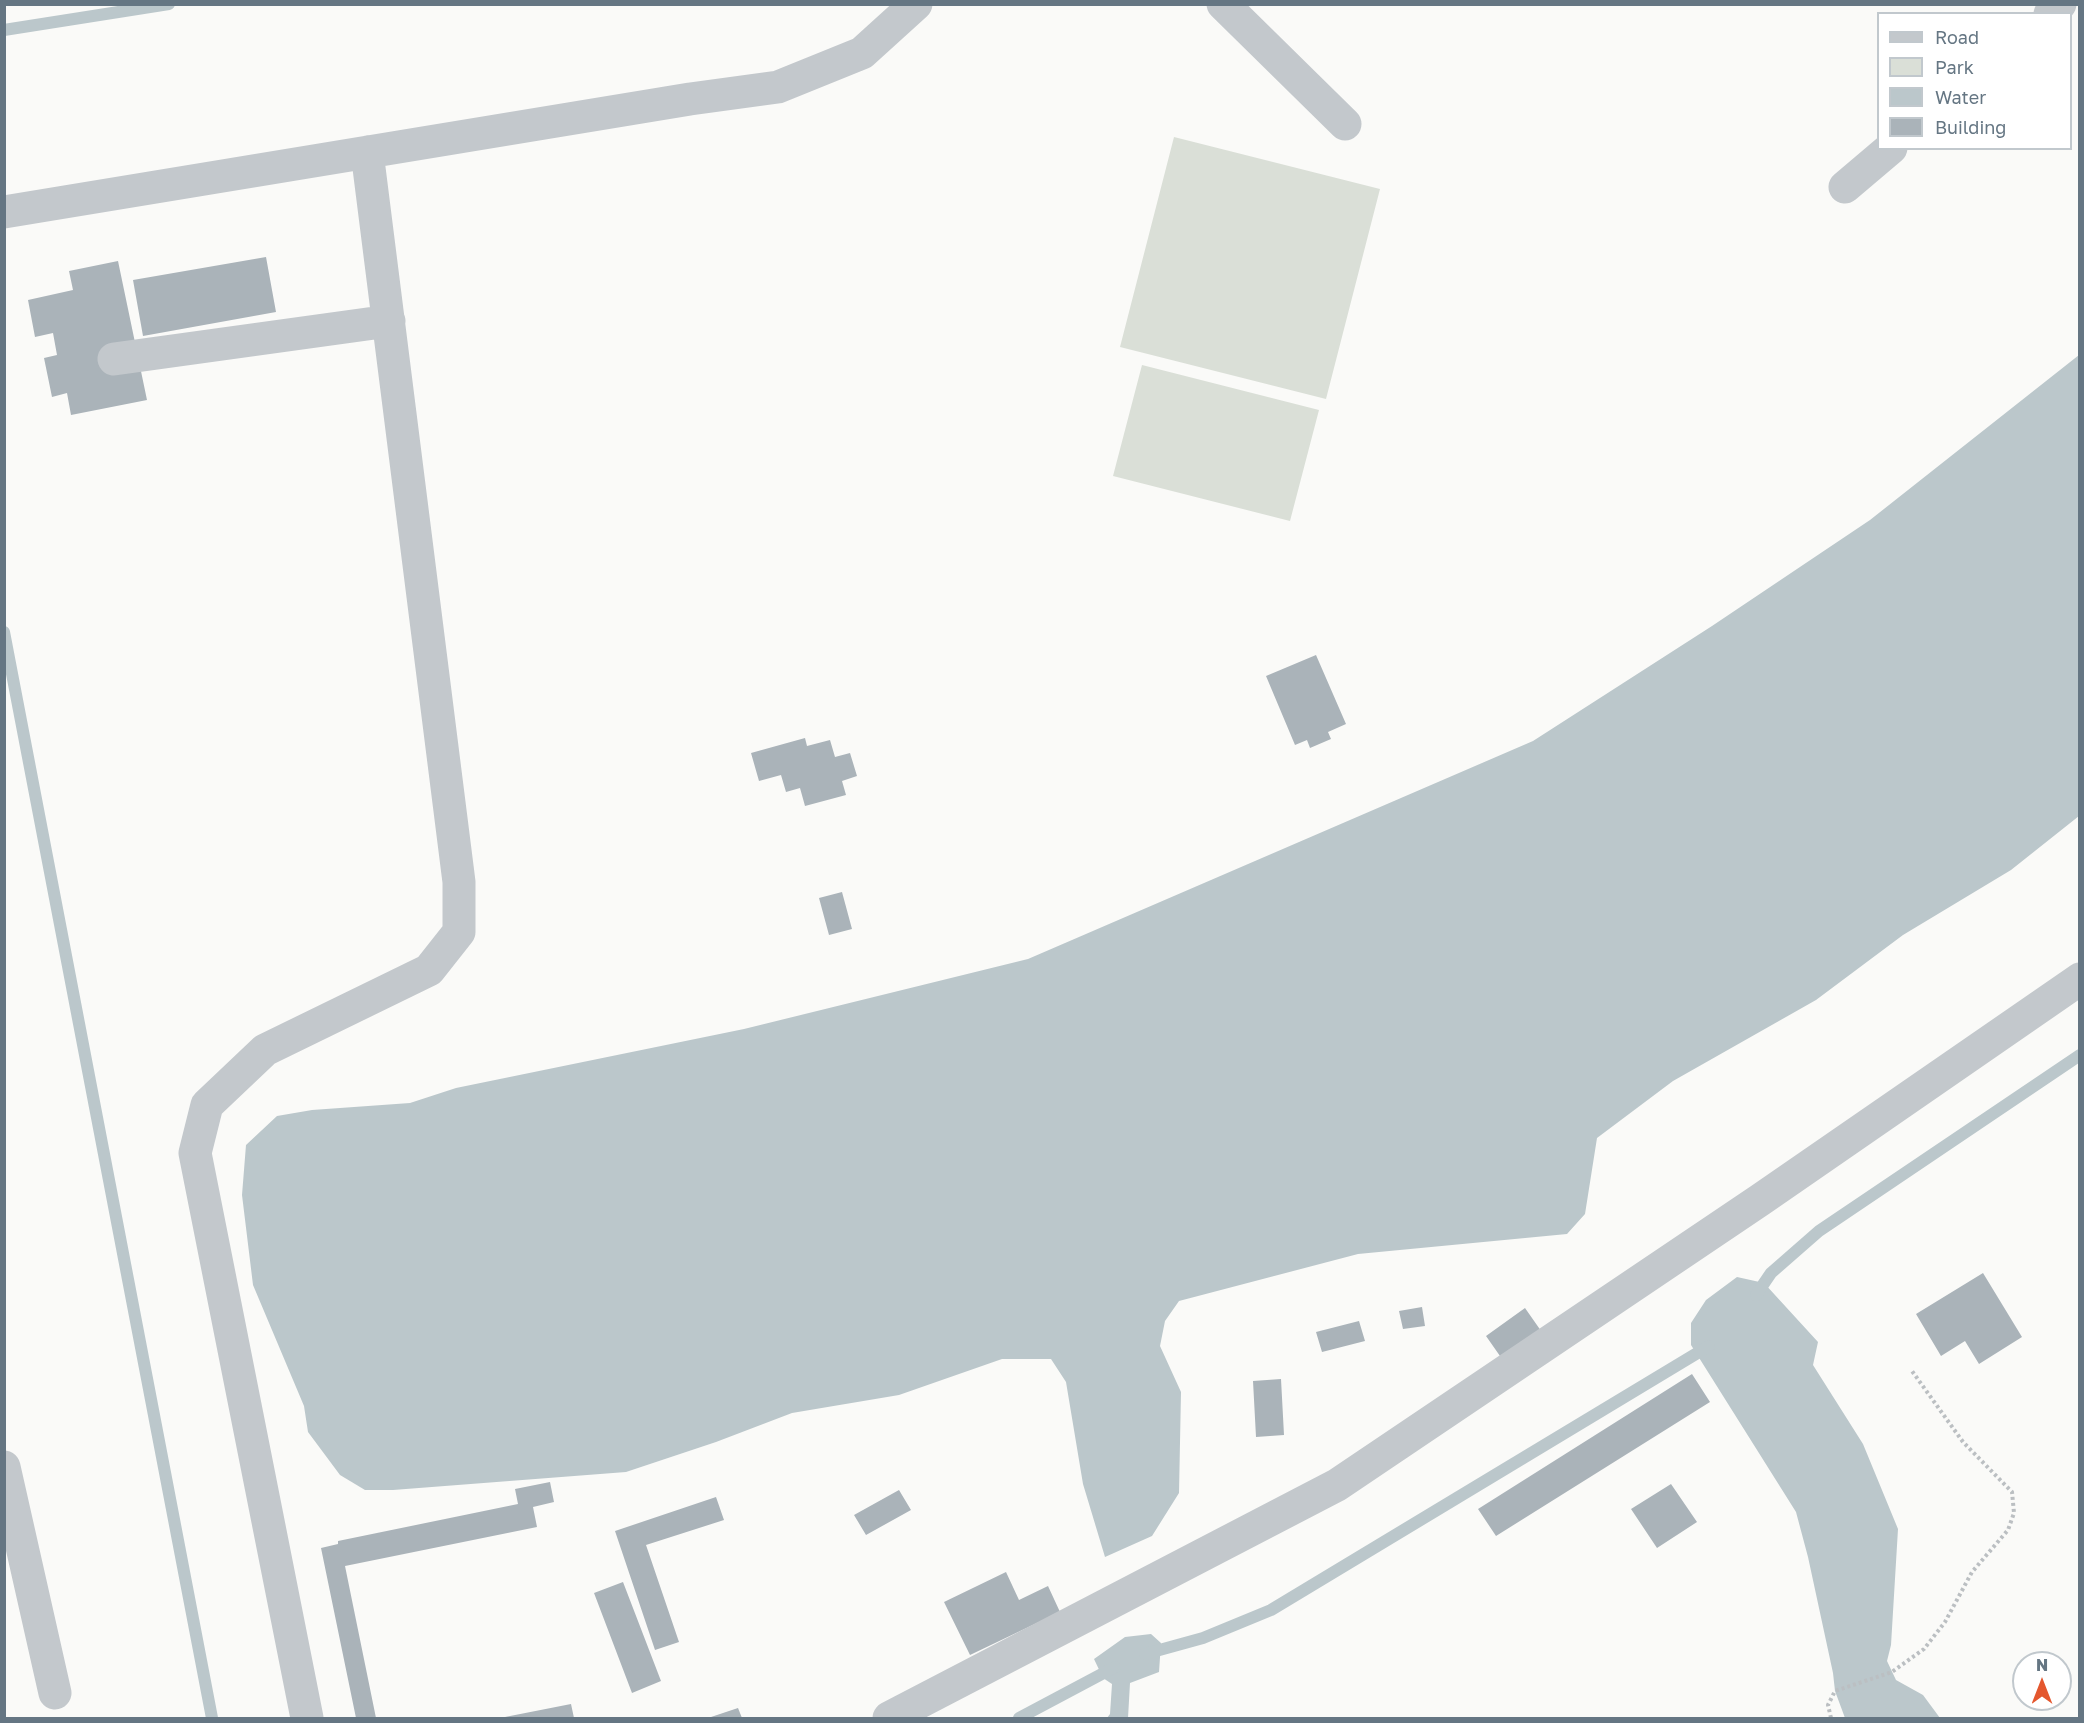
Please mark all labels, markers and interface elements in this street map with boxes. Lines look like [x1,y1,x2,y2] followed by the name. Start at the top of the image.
[1877,12,2072,150] legend
[1935,26,1979,48] text: Road
[1935,56,1974,78] text: Park
[1935,86,1986,108] text: Water
[1935,116,2006,138] text: Building
[2012,1651,2072,1711] north arrow
[2036,1655,2048,1675] text: N

